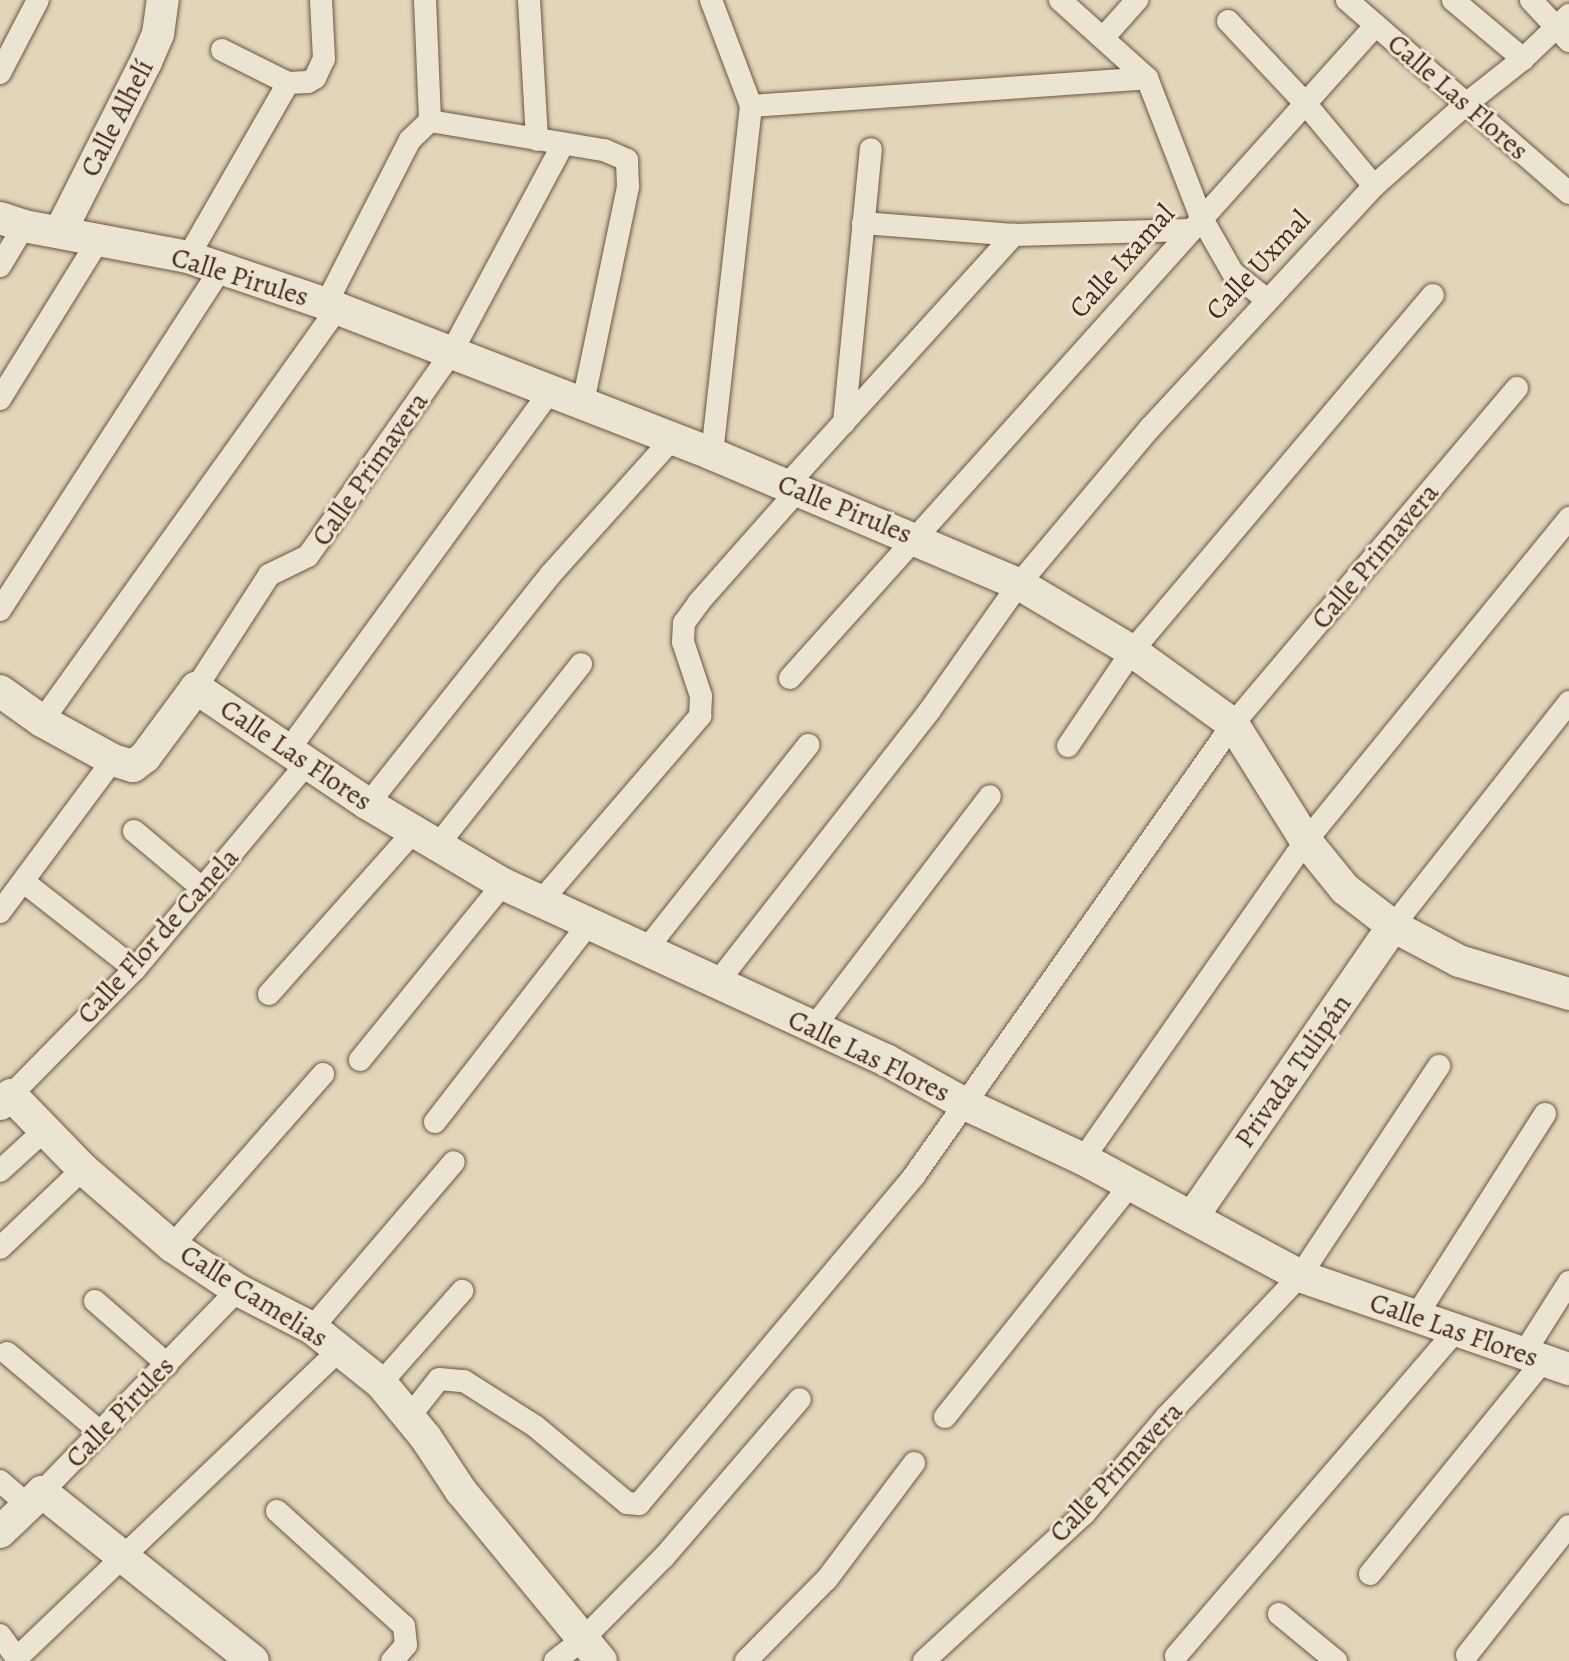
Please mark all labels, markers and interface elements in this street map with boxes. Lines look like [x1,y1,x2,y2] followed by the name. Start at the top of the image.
[1381,27,1535,167] street label: Calle Las Flores
[73,54,161,182] street label: Calle Alhelí
[1062,197,1182,325] street label: Calle Ixamal
[1199,203,1317,327] street label: Calle Uxmal
[167,240,313,314] street label: Calle Pirules
[305,386,435,552] street label: Calle Primavera
[773,467,917,551] street label: Calle Pirules
[1304,476,1446,636] street label: Calle Primavera
[214,692,378,818] street label: Calle Las Flores
[70,841,246,1031] street label: Calle Flor de Canela
[1228,988,1358,1154] street label: Privada Tulipán
[783,1002,955,1110] street label: Calle Las Flores
[174,1237,334,1355] street label: Calle Camelias
[1365,1286,1543,1374] street label: Calle Las Flores
[59,1349,181,1475] street label: Calle Pirules
[1042,1395,1190,1549] street label: Calle Primavera

